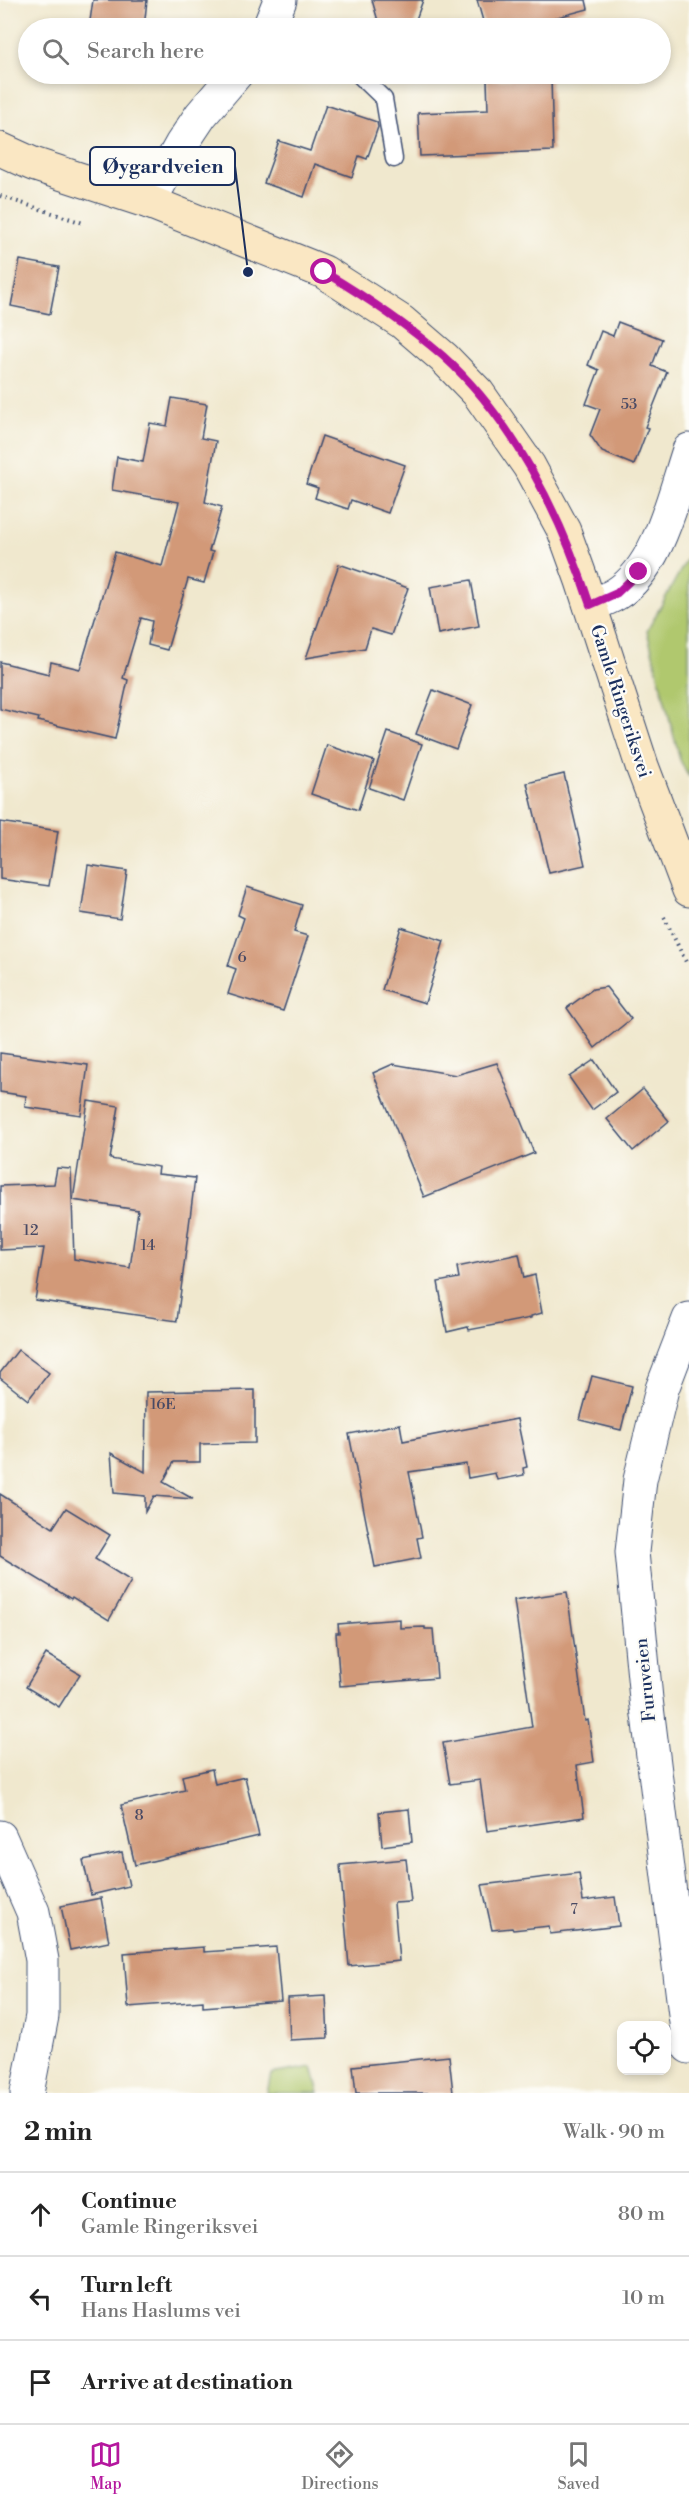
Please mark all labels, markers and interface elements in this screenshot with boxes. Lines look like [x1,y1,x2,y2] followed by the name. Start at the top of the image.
[18,18,671,84] search box
[39,35,72,68] icon: search
[87,38,204,65] text: Search here
[90,147,235,185] callout: Øygardveien
[103,155,224,180] text: Øygardveien
[310,258,336,284] route start
[621,395,637,414] house number: 53
[625,558,651,584] route end
[585,622,656,781] street label: Gamle Ringeriksvei
[237,948,247,967] house number: 6
[23,1221,39,1240] house number: 12
[141,1236,155,1255] house number: 14
[150,1395,176,1414] house number: 16E
[630,1637,661,1723] street label: Furuveien
[134,1806,144,1825] house number: 8
[570,1900,578,1919] house number: 7
[617,2021,671,2075] map controls
[617,2021,671,2075] button: locate
[24,2116,92,2148] text: 2 min
[563,2120,665,2145] text: Walk · 90 m
[81,2188,177,2215] text: Continue
[24,2198,57,2231] icon: ahead
[618,2202,665,2227] text: 80 m
[81,2215,258,2240] text: Gamle Ringeriksvei
[81,2272,172,2299] text: Turn left
[24,2282,57,2315] icon: left
[622,2286,665,2311] text: 10 m
[81,2299,241,2324] text: Hans Haslums vei
[24,2366,57,2399] icon: arrive
[81,2369,293,2396] text: Arrive at destination
[89,2438,122,2494] tab: Map
[301,2438,379,2494] tab: Directions
[557,2438,600,2494] tab: Saved

